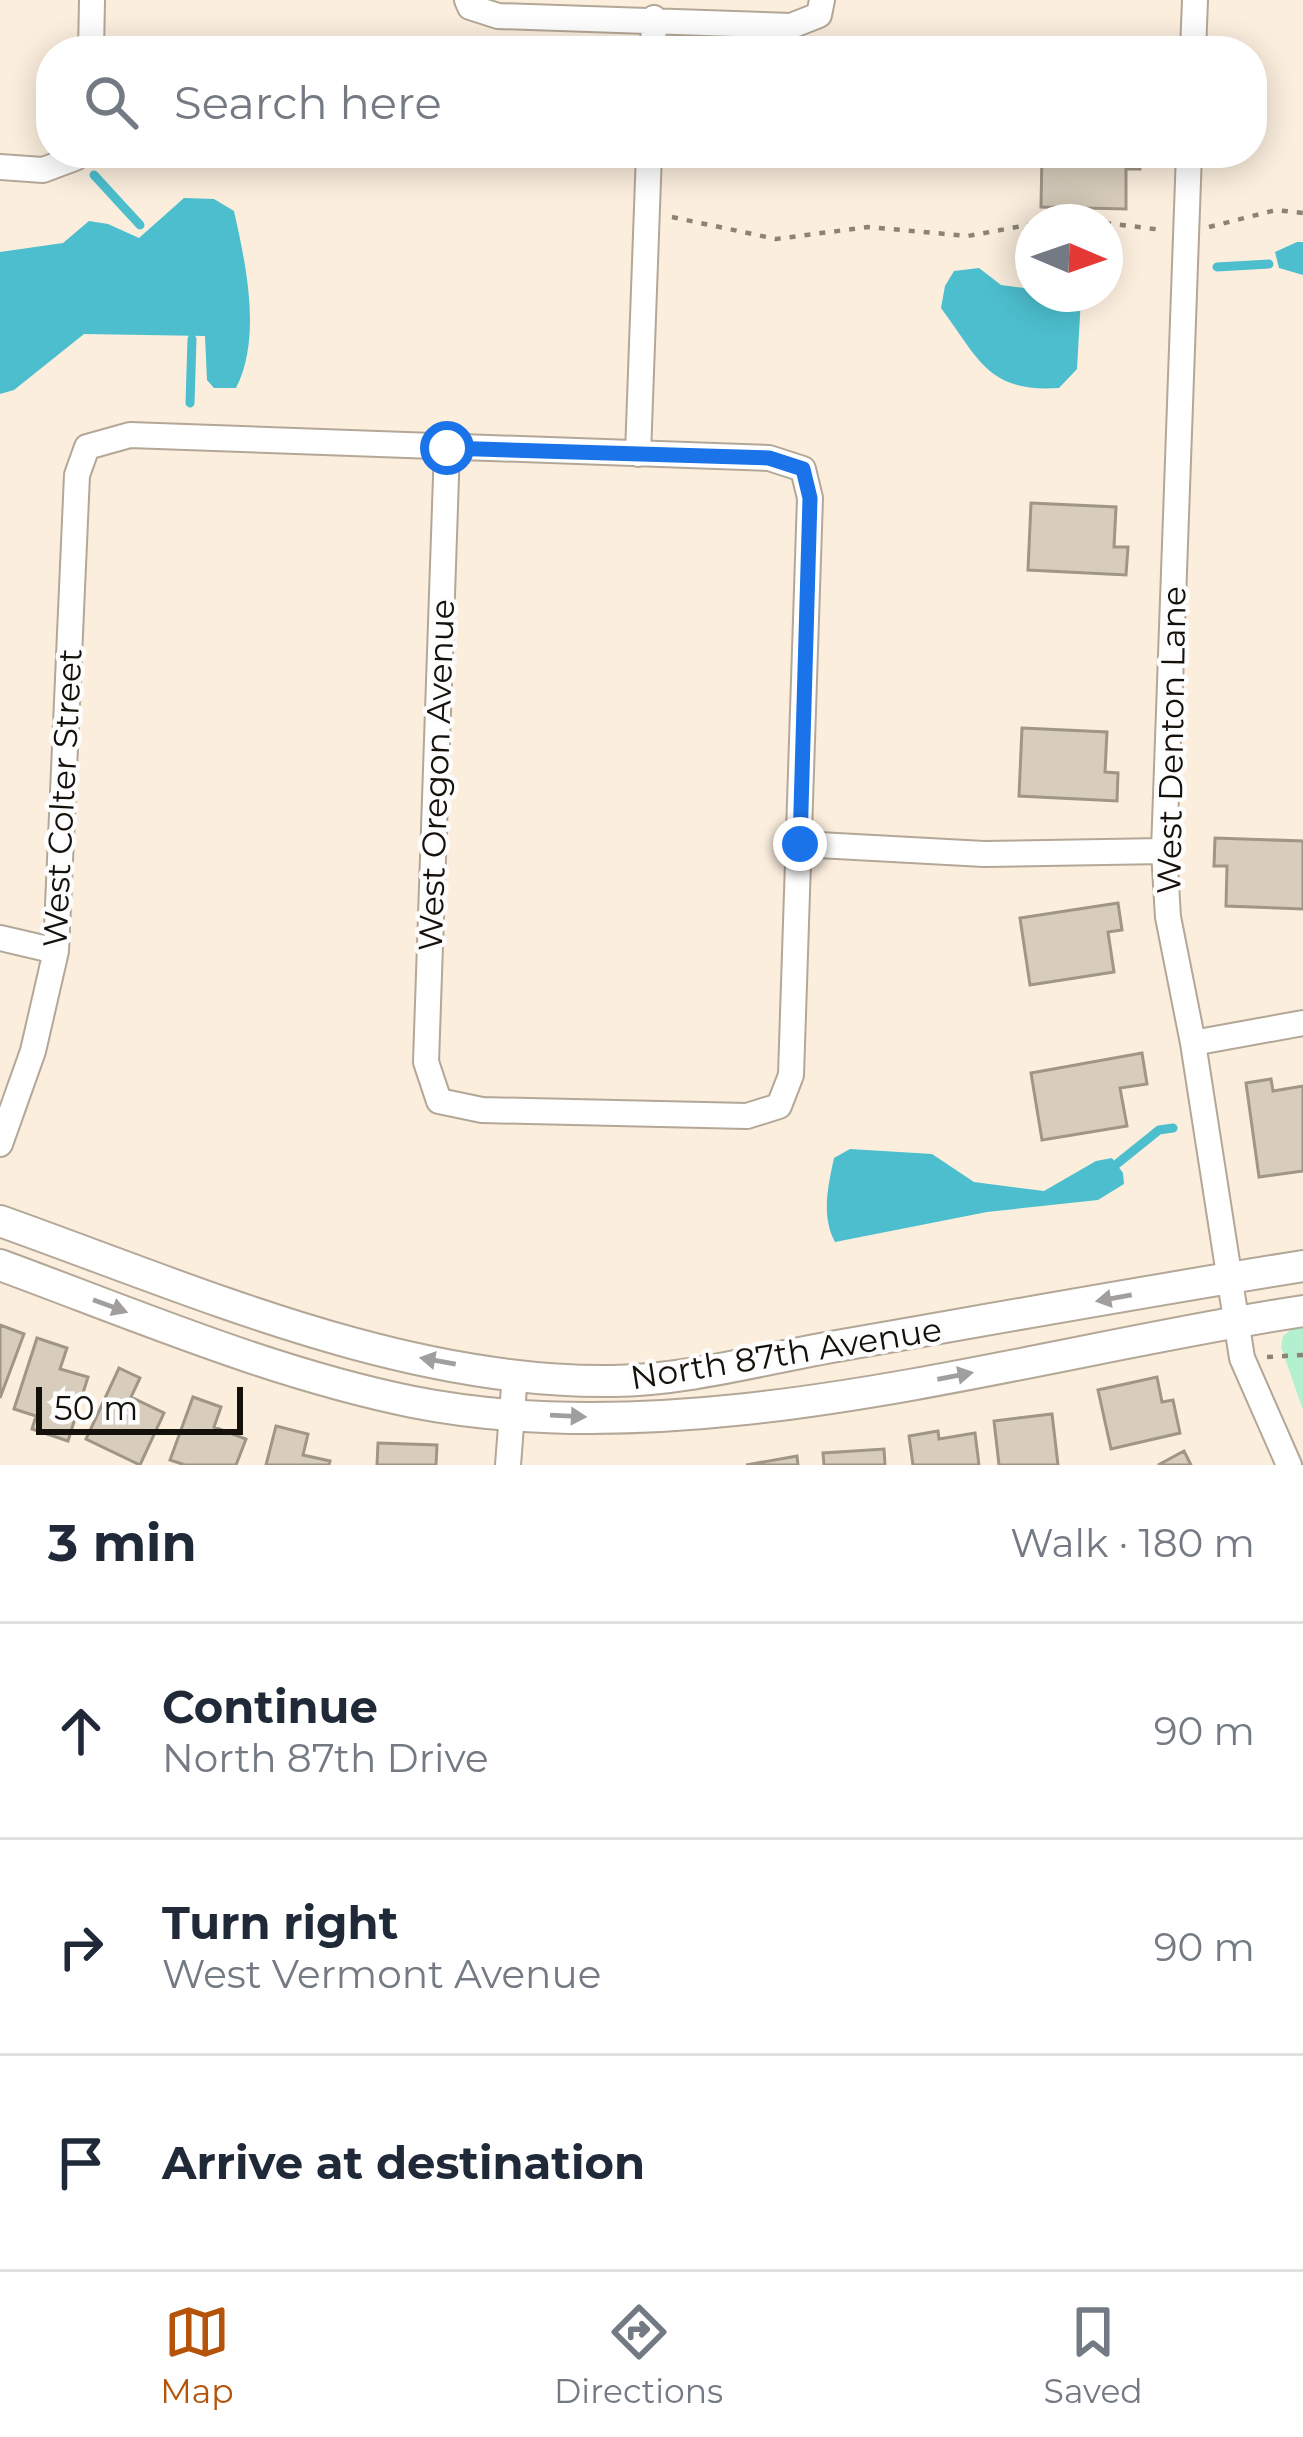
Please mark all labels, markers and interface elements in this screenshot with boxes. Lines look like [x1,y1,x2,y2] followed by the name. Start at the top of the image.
[36,36,1267,168] search box
[78,69,144,135] icon: search
[174,75,442,130] text: Search here
[1015,204,1123,312] north arrow
[420,421,474,475] route start
[1148,586,1194,894] street label: West Denton Lane
[410,598,462,952] street label: West Oregon Avenue
[34,648,90,948] street label: West Colter Street
[773,817,827,871] route end
[1094,1289,1132,1308] one-way arrow
[92,1297,128,1316] one-way arrow
[628,1309,944,1397] street label: North 87th Avenue
[419,1351,457,1370] one-way arrow
[936,1366,974,1385] one-way arrow
[36,1381,243,1434] scale bar
[54,1388,138,1428] text: 50 m
[550,1407,588,1426] one-way arrow
[48,1512,197,1574] text: 3 min
[1010,1519,1255,1567] text: Walk · 180 m
[162,1679,378,1734] text: Continue
[48,1698,114,1764] icon: ahead
[1154,1707,1255,1755] text: 90 m
[162,1734,489,1782] text: North 87th Drive
[162,1895,398,1950] text: Turn right
[48,1914,114,1980] icon: right
[1154,1923,1255,1971] text: 90 m
[162,1950,601,1998] text: West Vermont Avenue
[48,2130,114,2196] icon: arrive
[162,2135,645,2190] text: Arrive at destination
[160,2299,234,2411] tab: Map
[554,2299,723,2411] tab: Directions
[1044,2299,1143,2411] tab: Saved

